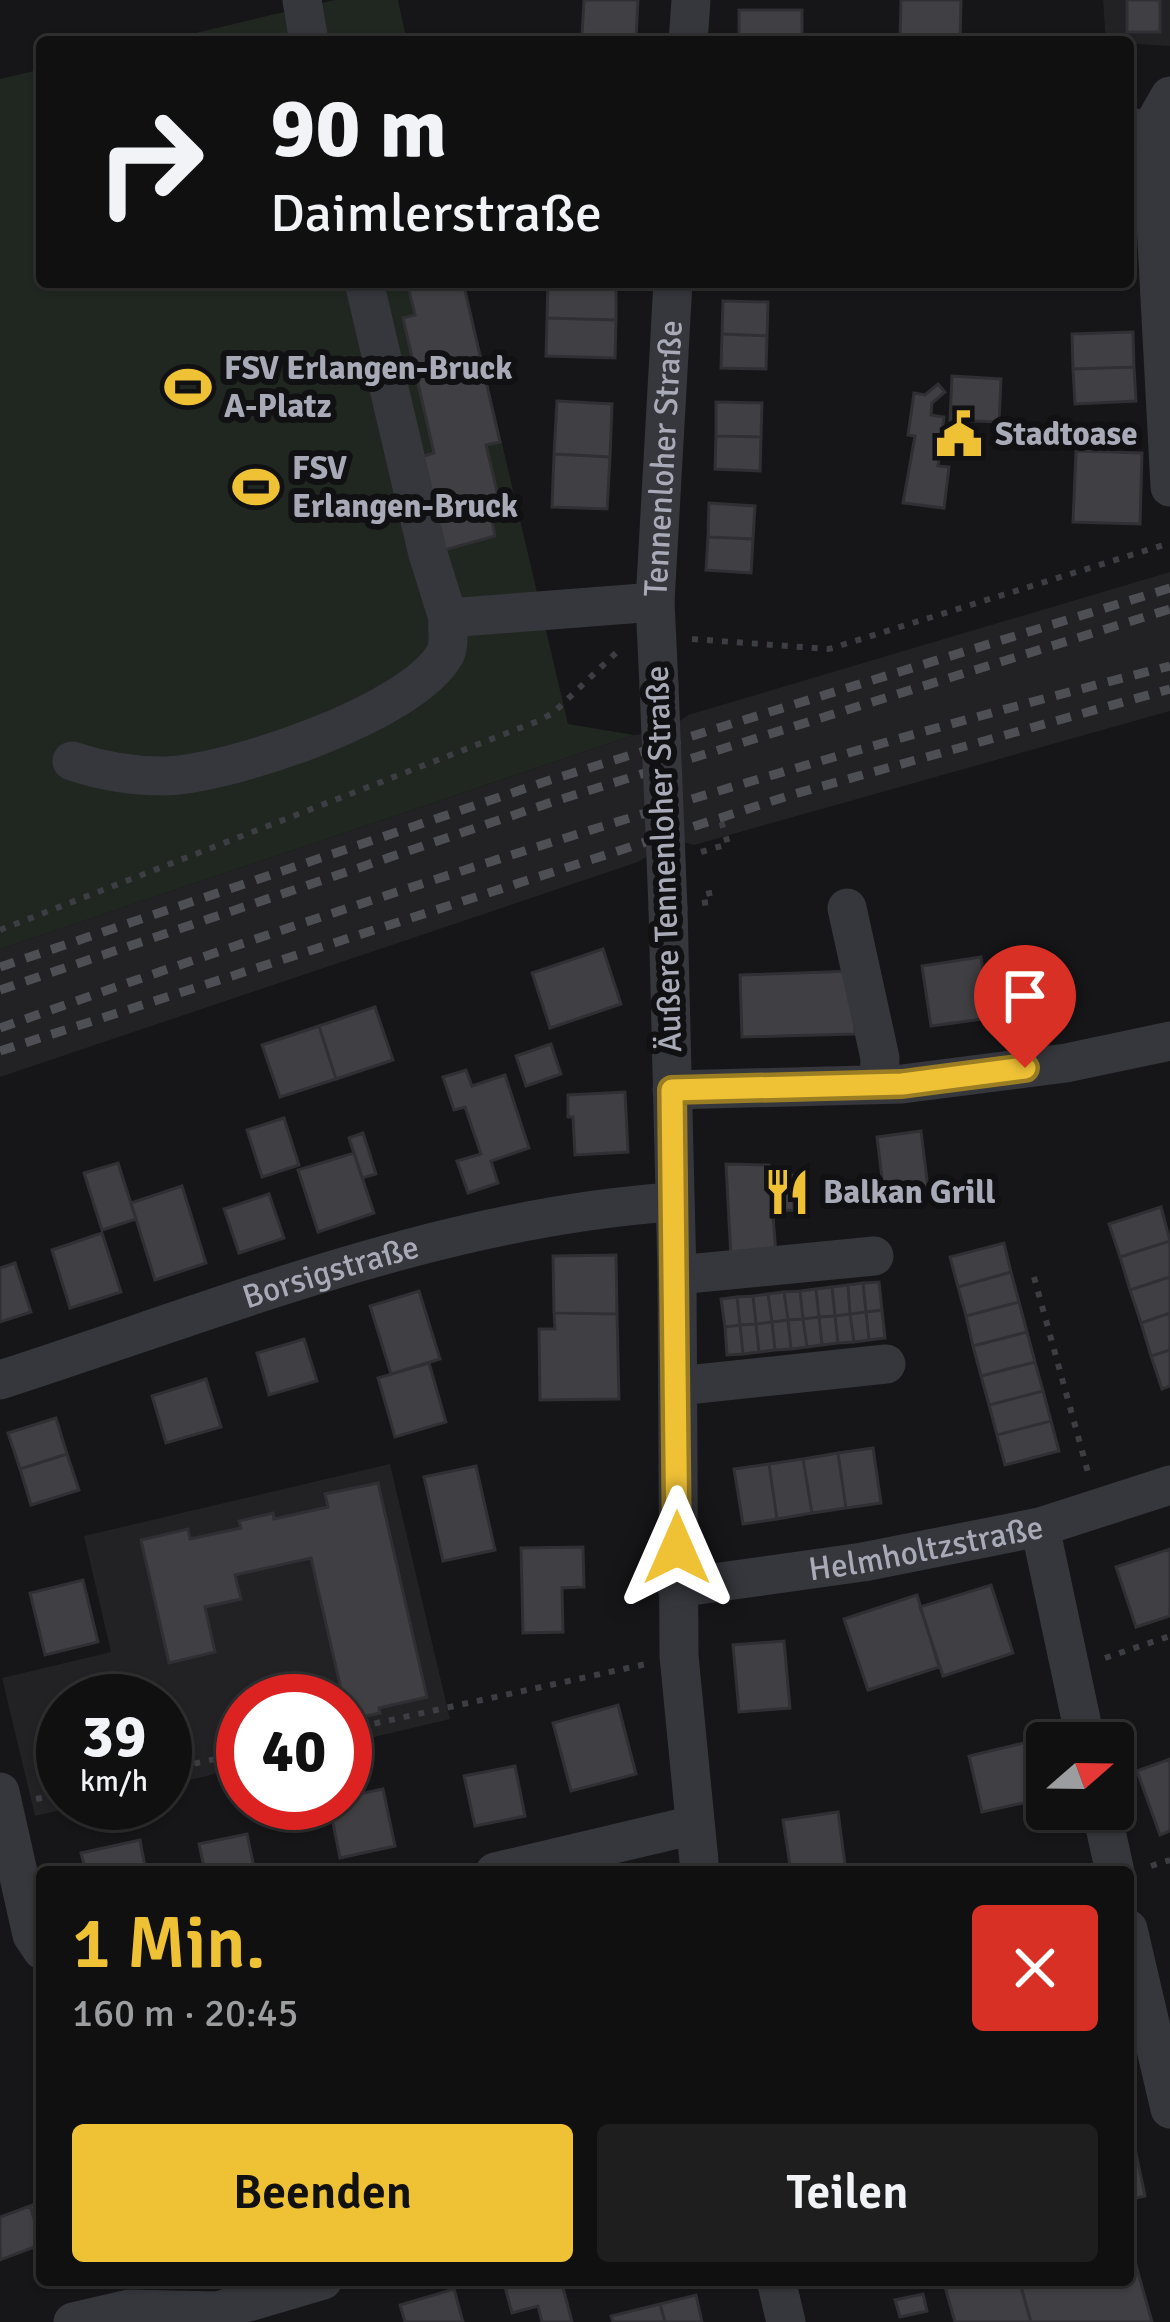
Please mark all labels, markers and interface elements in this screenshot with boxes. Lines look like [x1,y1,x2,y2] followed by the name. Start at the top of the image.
[270,77,447,181] text: 90 m
[72,84,228,240] icon: right
[270,180,602,247] text: Daimlerstraße
[635,319,691,598] street label: Tennenloher Straße
[224,348,513,427] place label: FSV Erlangen-Bruck A-Platz
[163,362,213,412] sports icon: FSV Erlangen-Bruck A-Platz
[934,409,984,459] public building icon: Stadtoase
[995,414,1138,455] place label: Stadtoase
[292,448,519,527] place label: FSV Erlangen-Bruck
[231,462,281,512] sports icon: FSV Erlangen-Bruck
[637,665,691,1053] street label: Äußere Tennenloher Straße
[974,945,1076,1068] pin
[992,963,1058,1029] icon: arrive
[762,1167,812,1217] restaurant icon: Balkan Grill
[823,1172,996,1213] place label: Balkan Grill
[237,1226,423,1318] street label: Borsigstraße
[614,1485,740,1611] position arrow
[806,1506,1047,1590] street label: Helmholtzstraße
[216,1674,372,1830] speed limit sign: 40
[82,1700,146,1774] text: 39
[1026,1722,1134,1830] north arrow
[1026,1722,1134,1830] map controls
[80,1763,148,1800] text: km/h
[72,1899,266,1988] text: 1 Min.
[972,1905,1098,2031] button: close
[72,1989,299,2037] text: 160 m · 20:45
[72,2124,573,2262] button: Beenden
[597,2124,1098,2262] button: Teilen

